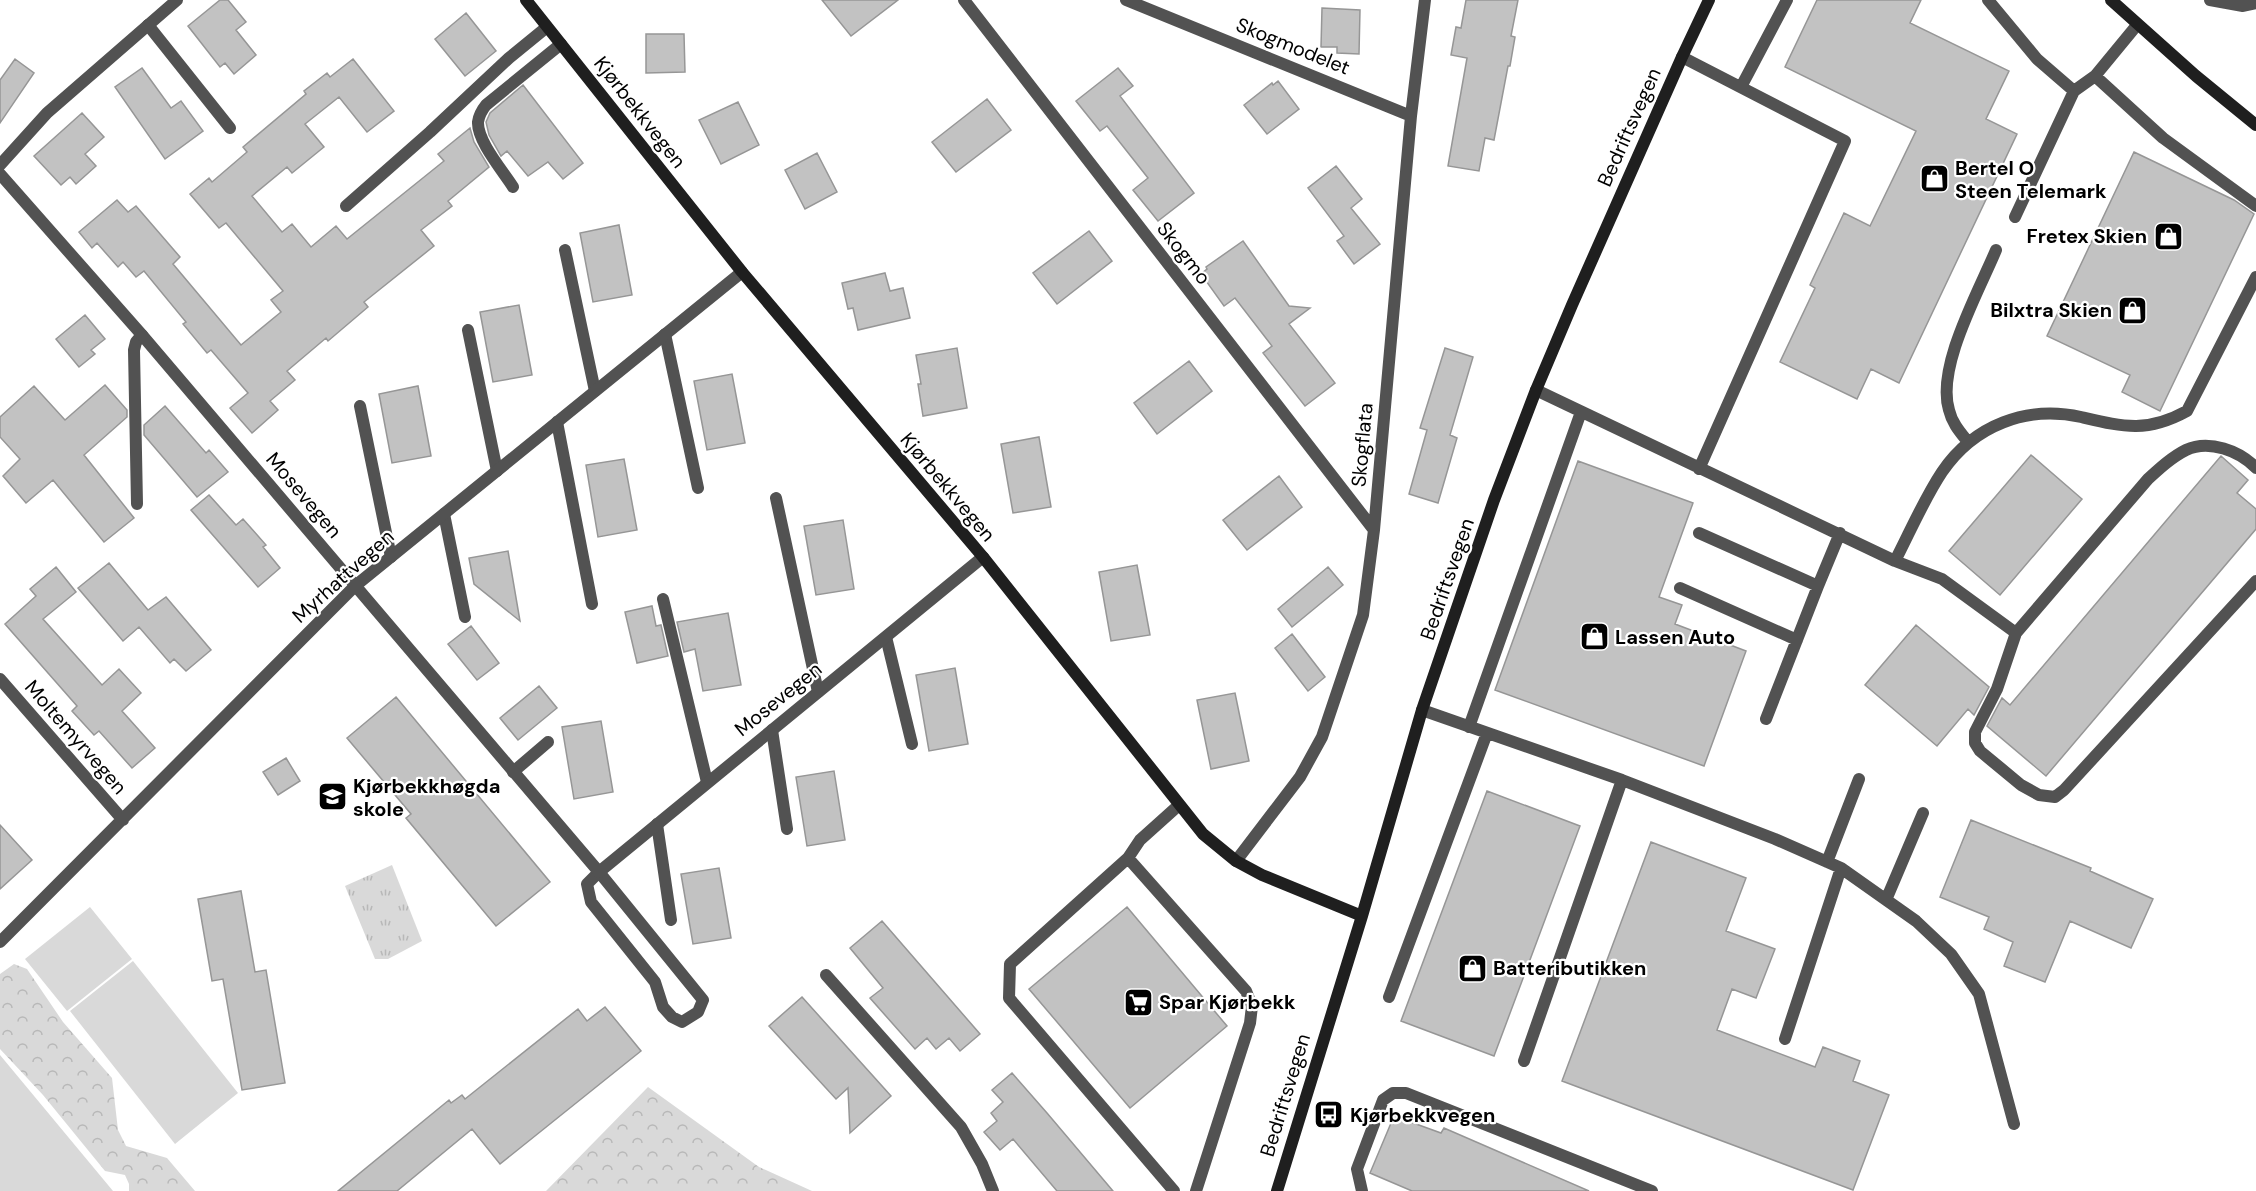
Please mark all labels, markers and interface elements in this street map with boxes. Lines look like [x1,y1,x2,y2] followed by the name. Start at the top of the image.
[1232,11,1354,81] street label: Skogmodelet
[588,51,692,173] street label: Kjørbekkvegen
[1591,64,1667,190] street label: Bedriftsvegen
[1955,155,2107,204] place label: Bertel O Steen Telemark
[1918,163,1950,195] shop icon: Bertel O Steen Telemark
[1151,216,1217,290] street label: Skogmo
[2152,220,2184,252] shop icon: Fretex Skien
[2027,223,2147,249] place label: Fretex Skien
[2117,294,2149,326] shop icon: Bilxtra Skien
[1990,297,2112,323] place label: Bilxtra Skien
[1345,402,1379,488] street label: Skogflata
[895,427,1001,547] street label: Kjørbekkvegen
[260,447,348,543] street label: Mosevegen
[1414,515,1480,643] street label: Bedriftsvegen
[287,523,399,629] street label: Myrhattvegen
[1578,621,1610,653] shop icon: Lassen Auto
[1615,624,1735,650] place label: Lassen Auto
[729,656,827,742] street label: Mosevegen
[19,674,133,800] street label: Moltemyrvegen
[353,773,500,822] place label: Kjørbekkhøgda skole
[316,781,348,813] school or university icon: Kjørbekkhøgda skole
[1456,952,1488,984] shop icon: Batteributikken
[1493,955,1646,981] place label: Batteributikken
[1122,986,1154,1018] supermarket icon: Spar Kjørbekk
[1159,989,1296,1015] place label: Spar Kjørbekk
[1254,1030,1316,1160] street label: Bedriftsvegen
[1313,1099,1345,1131] bus stop icon: Kjørbekkvegen
[1350,1102,1495,1128] place label: Kjørbekkvegen

